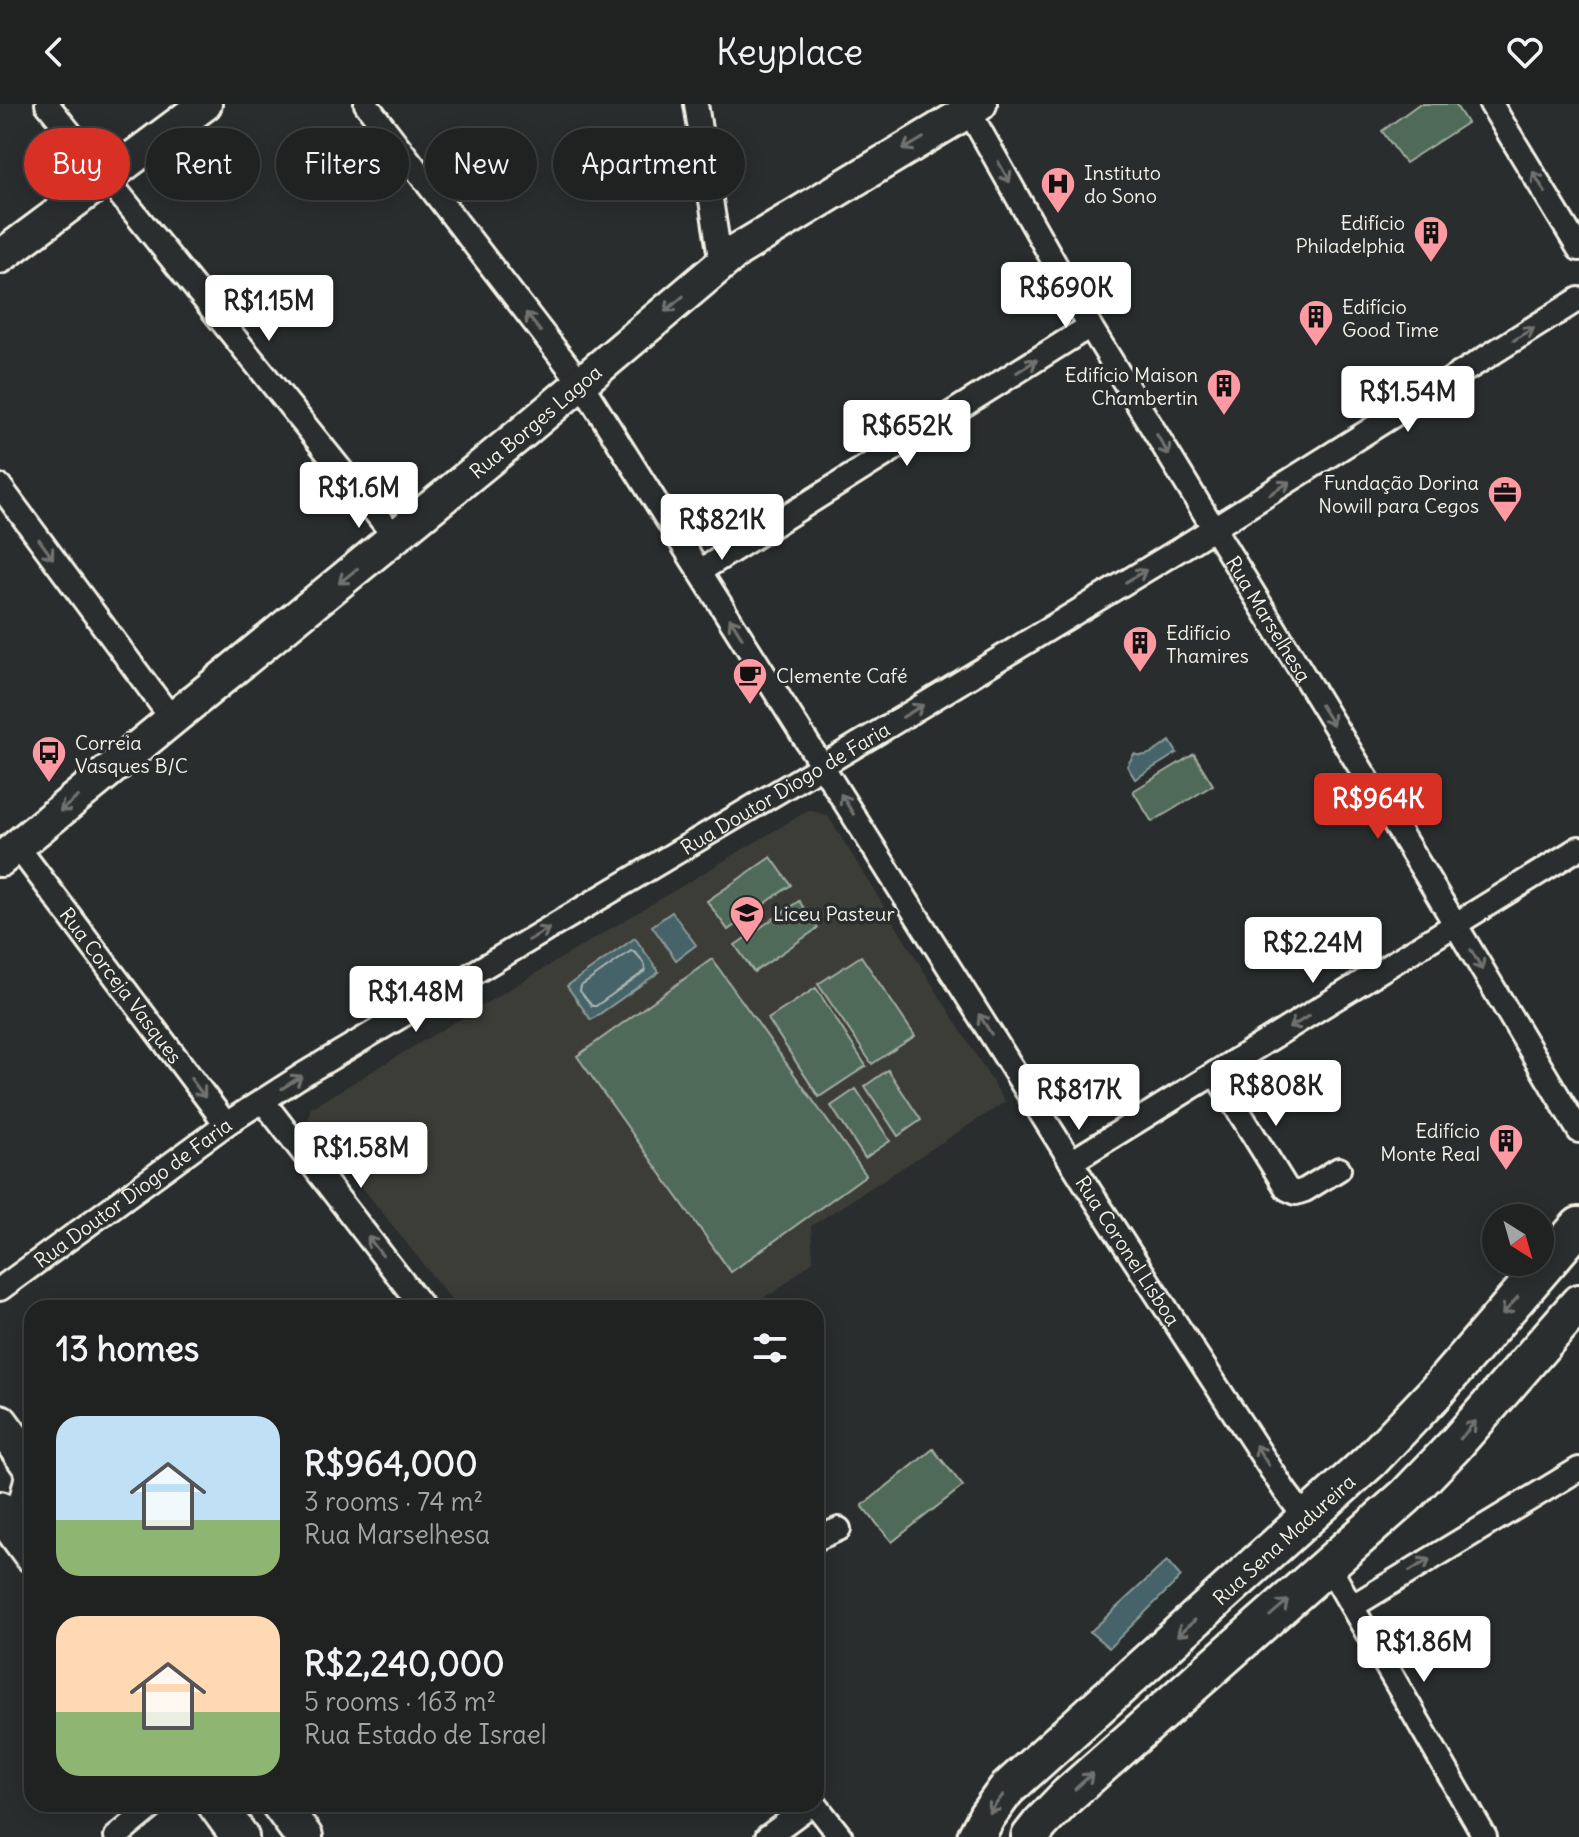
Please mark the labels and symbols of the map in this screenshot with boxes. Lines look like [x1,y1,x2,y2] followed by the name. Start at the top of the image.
[902,136,925,152] one-way arrow
[996,160,1012,183] one-way arrow
[1084,160,1161,208] place label: Instituto do Sono
[1039,165,1077,215] hospital icon: Instituto do Sono
[1531,171,1547,194] one-way arrow
[1295,210,1405,258] place label: Edifício Philadelphia
[1412,214,1450,264] building icon: Edifício Philadelphia
[1001,262,1131,330] pin: R$690K
[195,275,343,343] pin: R$1.15M
[1342,294,1439,342] place label: Edifício Good Time
[665,295,685,313] one-way arrow
[1297,298,1335,348] building icon: Edifício Good Time
[525,311,542,333] one-way arrow
[1512,326,1534,343] one-way arrow
[1015,357,1038,373] one-way arrow
[464,359,606,484] street label: Rua Borges Lagoa
[1065,362,1198,410] place label: Edifício Maison Chambertin
[1334,366,1482,434] pin: R$1.54M
[1205,367,1243,417] building icon: Edifício Maison Chambertin
[842,400,972,468] pin: R$652K
[1155,433,1171,456] one-way arrow
[294,462,424,530] pin: R$1.6M
[1318,470,1479,518] place label: Fundação Dorina Nowill para Cegos
[1486,474,1524,524] office icon: Fundação Dorina Nowill para Cegos
[1268,479,1291,495] one-way arrow
[657,494,787,562] pin: R$821K
[38,538,55,559] one-way arrow
[1221,551,1317,686] street label: Rua Marselhesa
[338,567,359,585] one-way arrow
[1124,568,1147,584] one-way arrow
[728,617,744,640] one-way arrow
[1166,620,1249,668] place label: Edifício Thamires
[1121,624,1159,674] building icon: Edifício Thamires
[731,656,769,706] cafe icon: Clemente Café
[776,663,907,688] place label: Clemente Café
[901,702,924,718] one-way arrow
[1319,703,1335,725] one-way arrow
[676,716,894,860] street label: Rua Doutor Diogo de Faria
[75,730,188,778] place label: Correia Vasques B/C
[30,734,68,784] bus stop icon: Correia Vasques B/C
[1313,773,1443,841] pin: R$964K
[838,793,854,816] one-way arrow
[59,795,80,813] one-way arrow
[728,894,766,944] school or university icon: Liceu Pasteur
[773,901,895,926] place label: Liceu Pasteur
[55,902,188,1068] street label: Rua Corceja Vasques
[1239,917,1387,985] pin: R$2.24M
[527,926,550,942] one-way arrow
[1469,948,1485,971] one-way arrow
[342,966,490,1034] pin: R$1.48M
[977,1014,993,1036] one-way arrow
[1288,1014,1311,1030] one-way arrow
[1211,1060,1341,1128] pin: R$808K
[1014,1064,1144,1132] pin: R$817K
[280,1074,303,1090] one-way arrow
[190,1076,207,1098] one-way arrow
[29,1112,236,1273] street label: Rua Doutor Diogo de Faria
[1380,1118,1480,1166] place label: Edifício Monte Real
[287,1122,435,1190] pin: R$1.58M
[1487,1122,1525,1172] building icon: Edifício Monte Real
[1071,1171,1186,1330] street label: Rua Coronel Lisboa
[1482,1204,1554,1276] north arrow
[367,1236,384,1257] one-way arrow
[1501,1296,1519,1316] one-way arrow
[1459,1421,1477,1441] one-way arrow
[1253,1444,1269,1467] one-way arrow
[1207,1468,1360,1610] street label: Rua Sena Madureira
[1408,1557,1431,1573] one-way arrow
[1268,1600,1288,1618] one-way arrow
[1350,1616,1498,1684] pin: R$1.86M
[1177,1618,1197,1636] one-way arrow
[1073,1772,1094,1791] one-way arrow
[987,1793,1004,1814] one-way arrow

